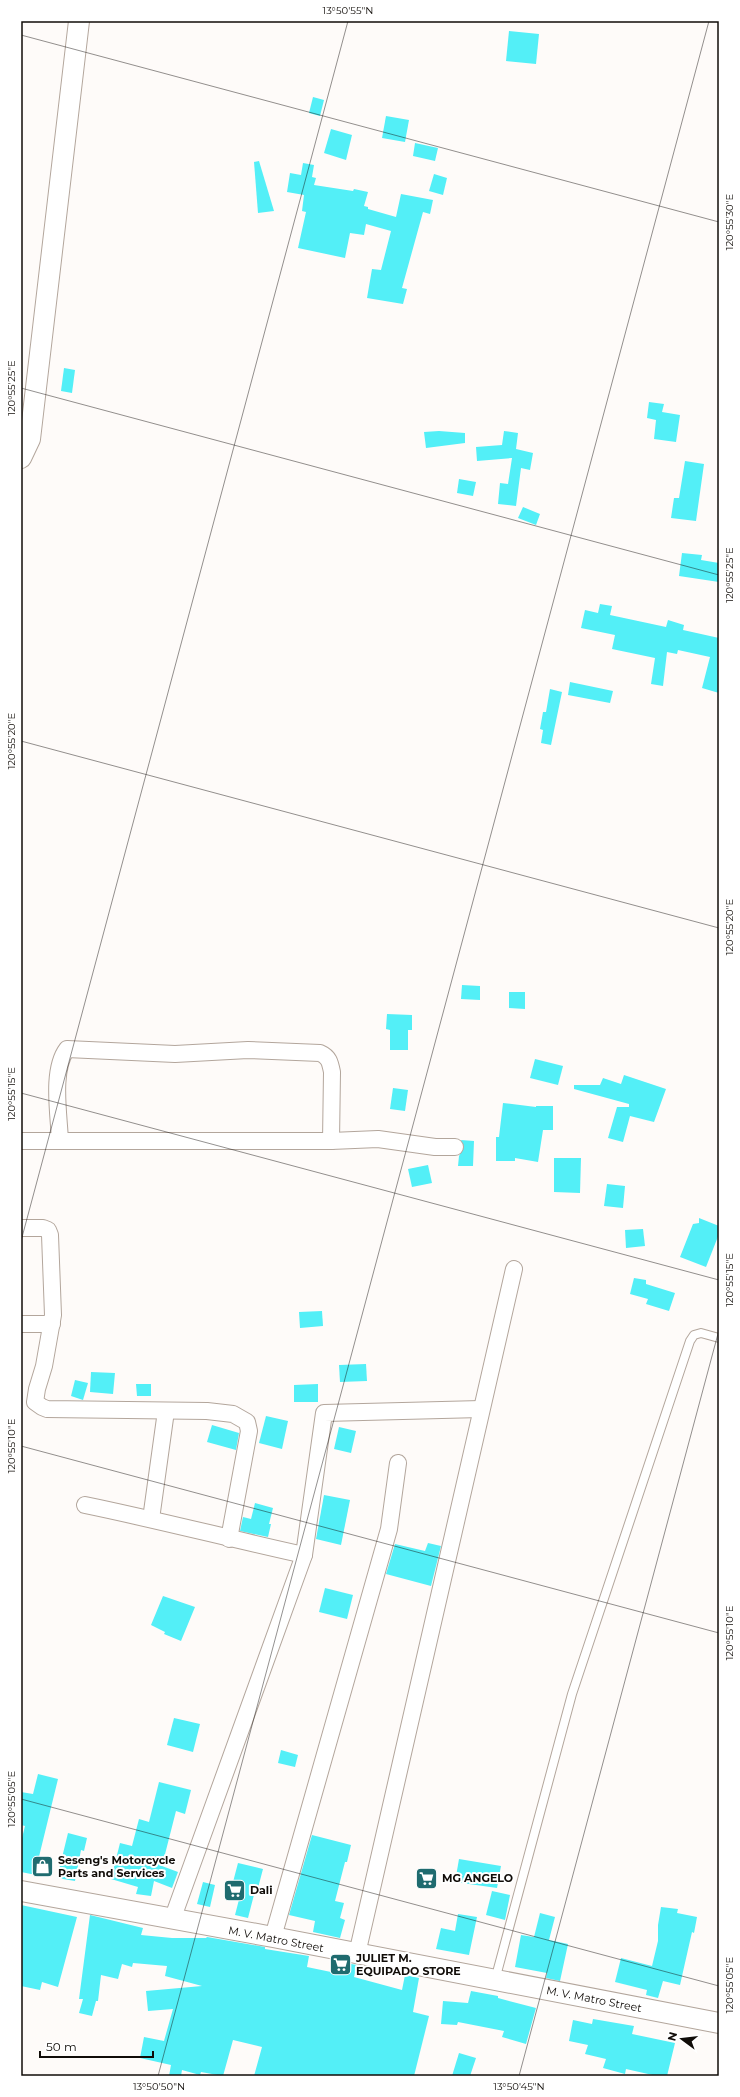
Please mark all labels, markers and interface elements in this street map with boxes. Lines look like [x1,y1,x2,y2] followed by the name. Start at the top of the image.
[323,4,373,17] text: 13°50'55"N
[723,193,736,250] text: 120°55'30"E
[5,360,18,416] text: 120°55'25"E
[723,547,736,603] text: 120°55'25"E
[5,712,18,769] text: 120°55'20"E
[723,898,736,955] text: 120°55'20"E
[5,1067,18,1121] text: 120°55'15"E
[723,1253,736,1307] text: 120°55'15"E
[5,1418,18,1473] text: 120°55'10"E
[723,1605,736,1660] text: 120°55'10"E
[5,1771,18,1827] text: 120°55'05"E
[29,1853,55,1879] shop icon: Seseng's Motorcycle Parts and Services
[58,1853,175,1880] place label: Seseng's Motorcycle Parts and Services
[413,1865,439,1891] supermarket icon: MG ANGELO
[442,1871,513,1885] place label: MG ANGELO
[221,1877,247,1903] supermarket icon: Dali
[250,1883,273,1897] place label: Dali
[227,1923,325,1955] street label: M. V. Matro Street
[328,1951,354,1977] supermarket icon: JULIET M. EQUIPADO STORE
[355,1951,461,1978] place label: JULIET M. EQUIPADO STORE
[723,1957,736,2013] text: 120°55'05"E
[545,1983,643,2015] street label: M. V. Matro Street
[662,2019,702,2059] north arrow
[664,2030,680,2043] text: N
[40,2033,153,2059] scale bar
[46,2039,77,2054] text: 50 m
[133,2080,185,2093] text: 13°50'50"N
[493,2080,545,2093] text: 13°50'45"N

